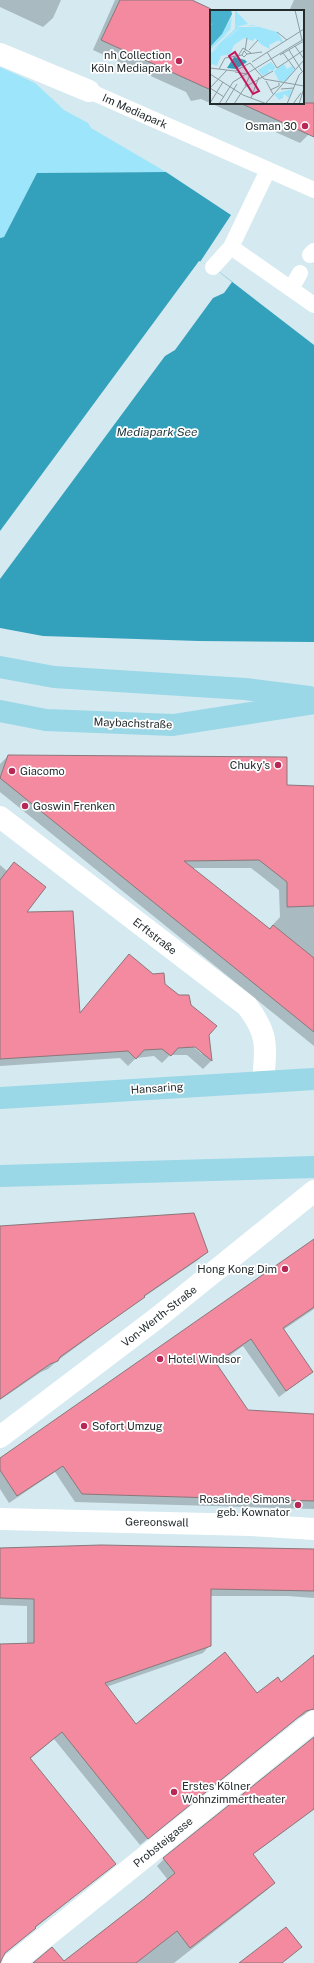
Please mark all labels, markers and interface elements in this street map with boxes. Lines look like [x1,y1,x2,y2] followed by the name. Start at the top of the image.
[210,10,304,104] inset map
[91,49,171,74] place label: nh Collection Köln Mediapark
[174,56,184,66] marker: nh Collection Köln Mediapark
[101,91,169,131] street label: Im Mediapark
[245,120,297,132] place label: Osman 30
[300,121,310,131] marker: Osman 30
[116,425,198,439] water label: Mediapark See
[93,716,173,730] street label: Maybachstraße
[230,759,270,771] place label: Chuky's
[273,760,283,770] marker: Chuky's
[20,765,65,777] place label: Giacomo
[7,766,17,776] marker: Giacomo
[33,800,115,812] place label: Goswin Frenken
[20,801,30,811] marker: Goswin Frenken
[131,915,179,957] street label: Erftstraße
[130,1080,184,1096] street label: Hansaring
[197,1263,277,1275] place label: Hong Kong Dim
[280,1264,290,1274] marker: Hong Kong Dim
[119,1283,199,1349] street label: Von-Werth-Straße
[168,1353,241,1365] place label: Hotel Windsor
[155,1354,165,1364] marker: Hotel Windsor
[92,1420,163,1432] place label: Sofort Umzug
[79,1421,89,1431] marker: Sofort Umzug
[199,1493,290,1518] place label: Rosalinde Simons geb. Kownator
[293,1500,303,1510] marker: Rosalinde Simons geb. Kownator
[125,1515,189,1529] street label: Gereonswall
[182,1780,286,1805] place label: Erstes Kölner Wohnzimmertheater
[169,1787,179,1797] marker: Erstes Kölner Wohnzimmertheater
[131,1815,195,1869] street label: Probsteigasse

